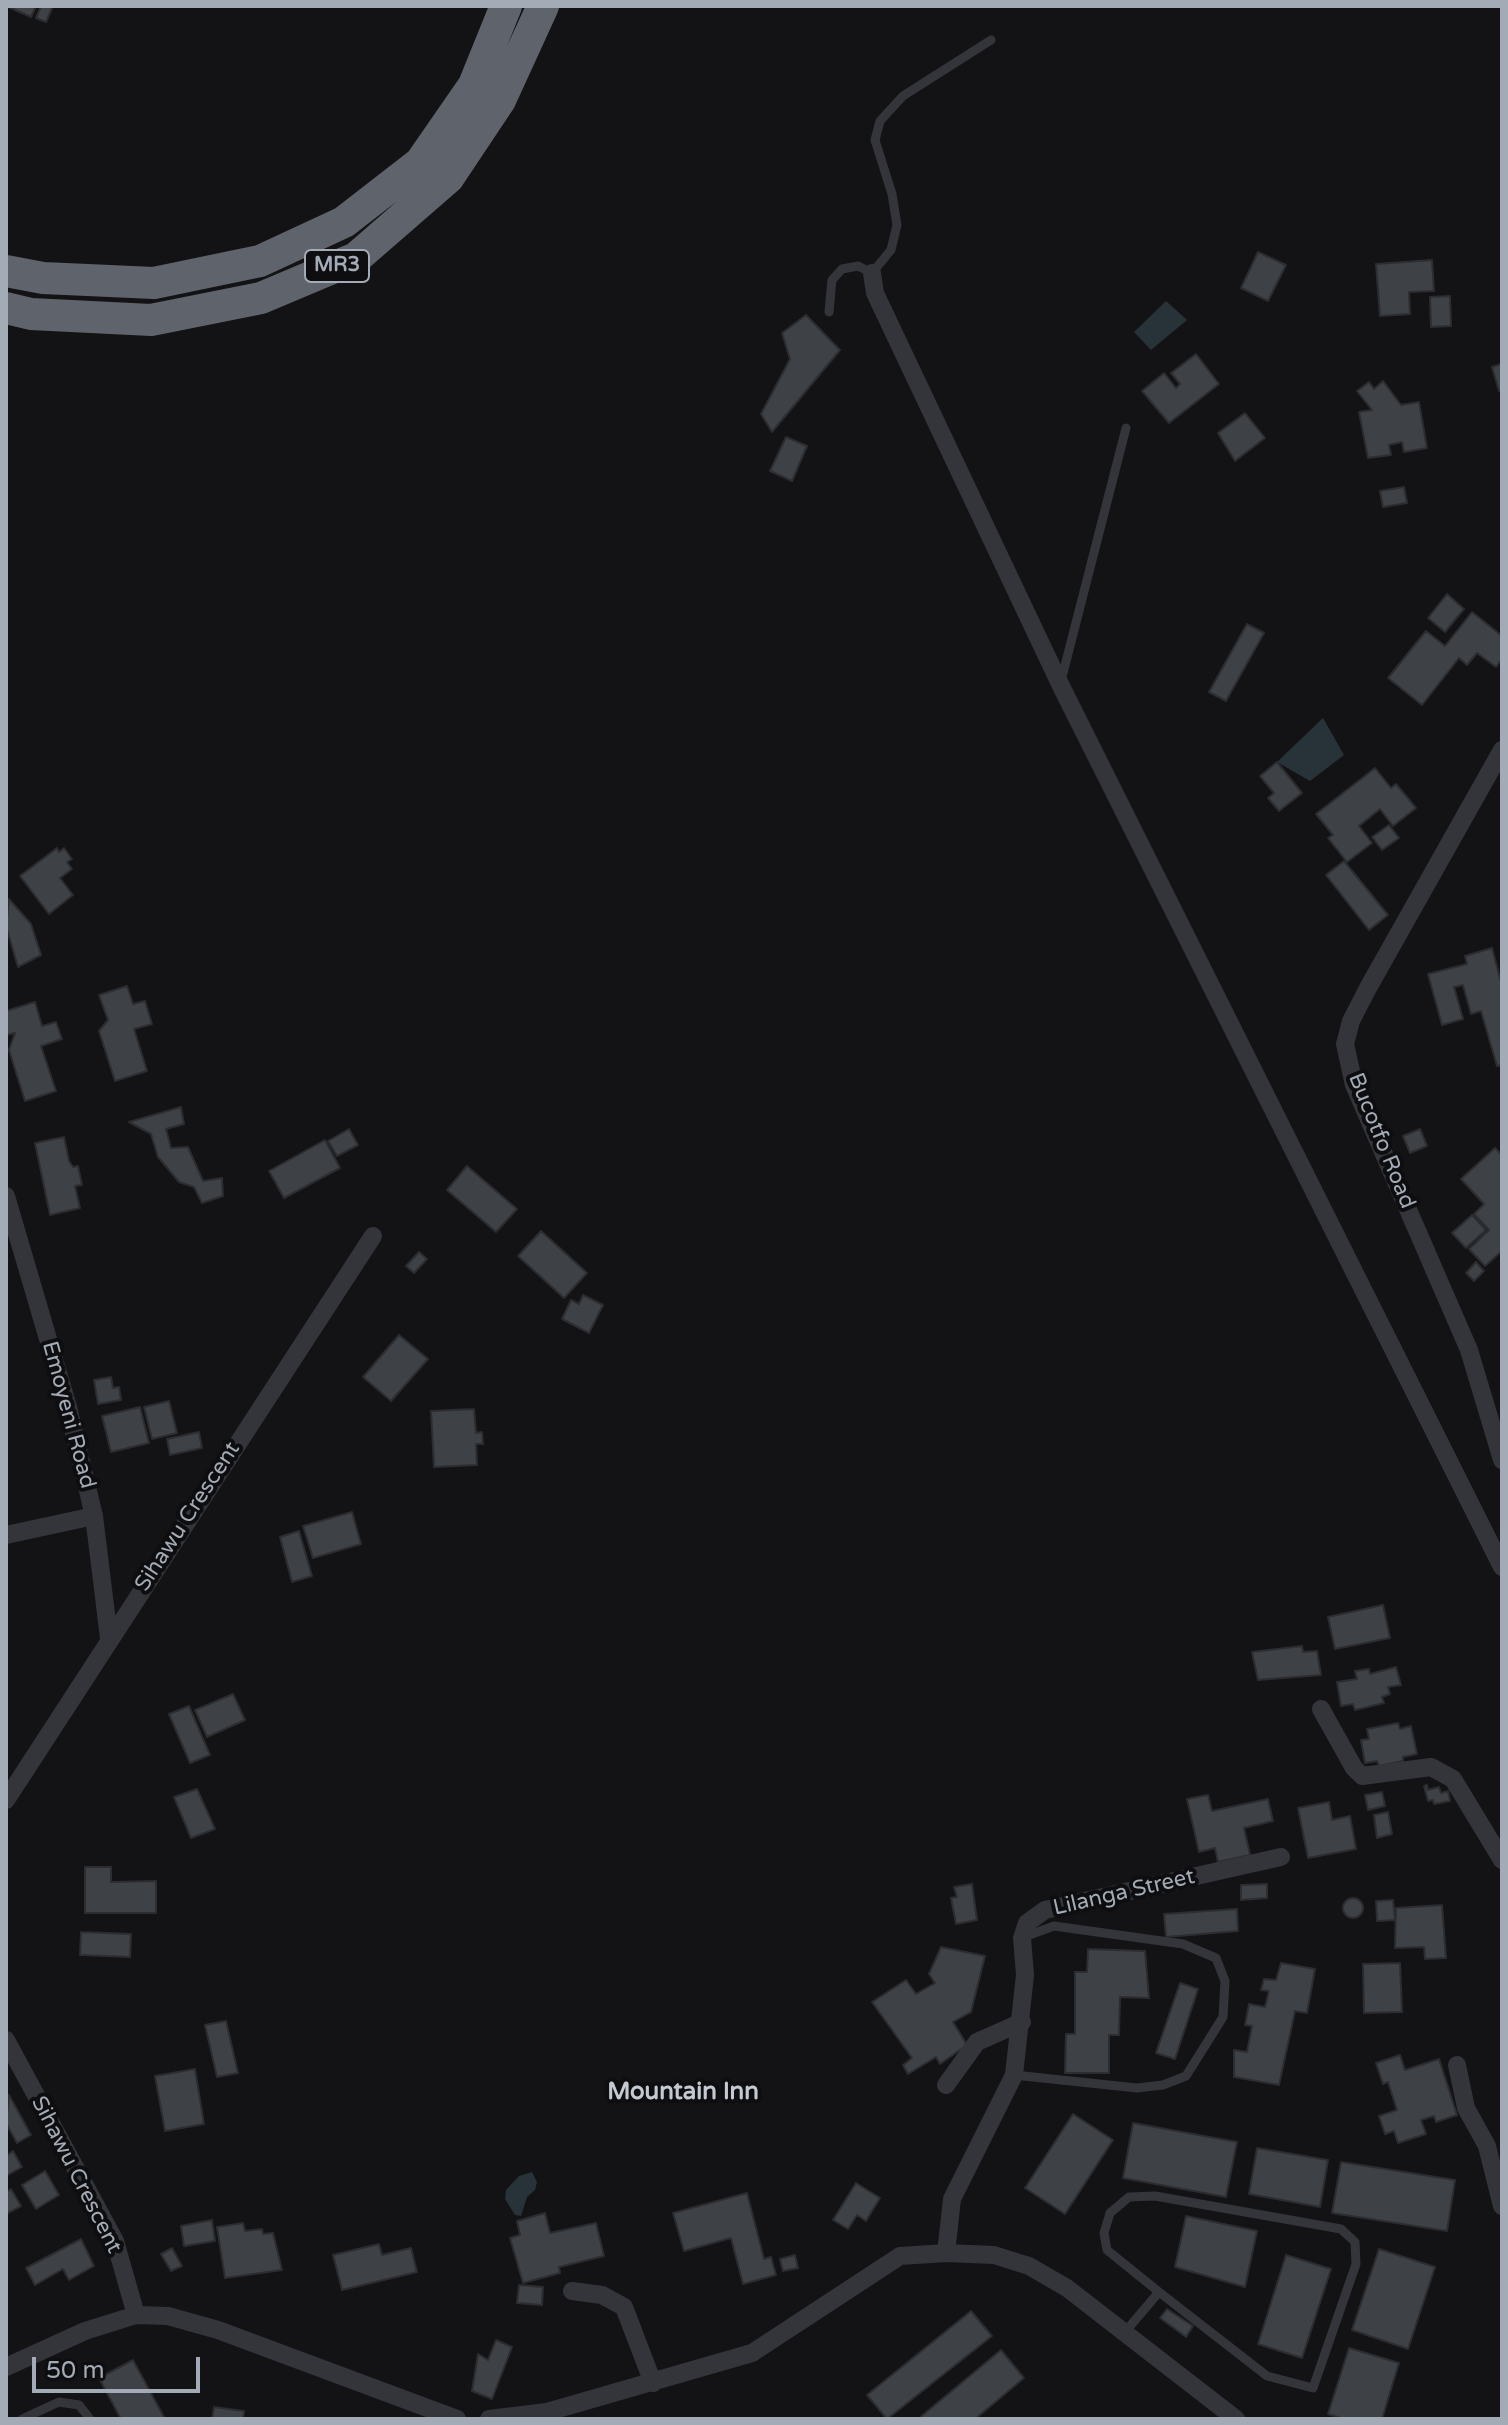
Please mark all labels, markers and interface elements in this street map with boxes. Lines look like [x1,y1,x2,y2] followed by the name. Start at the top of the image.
[305,250,369,282] road number: MR3
[1342,1069,1420,1213] street label: Bucotfo Road
[36,1339,100,1491] street label: Emoyeni Road
[130,1437,246,1597] street label: Sihawu Crescent
[1051,1864,1197,1922] street label: Lilanga Street
[607,2079,759,2107] district label: Mountain Inn
[25,2092,127,2258] street label: Sihawu Crescent
[36,2341,204,2391] scale bar
[46,2356,104,2385] text: 50 m

